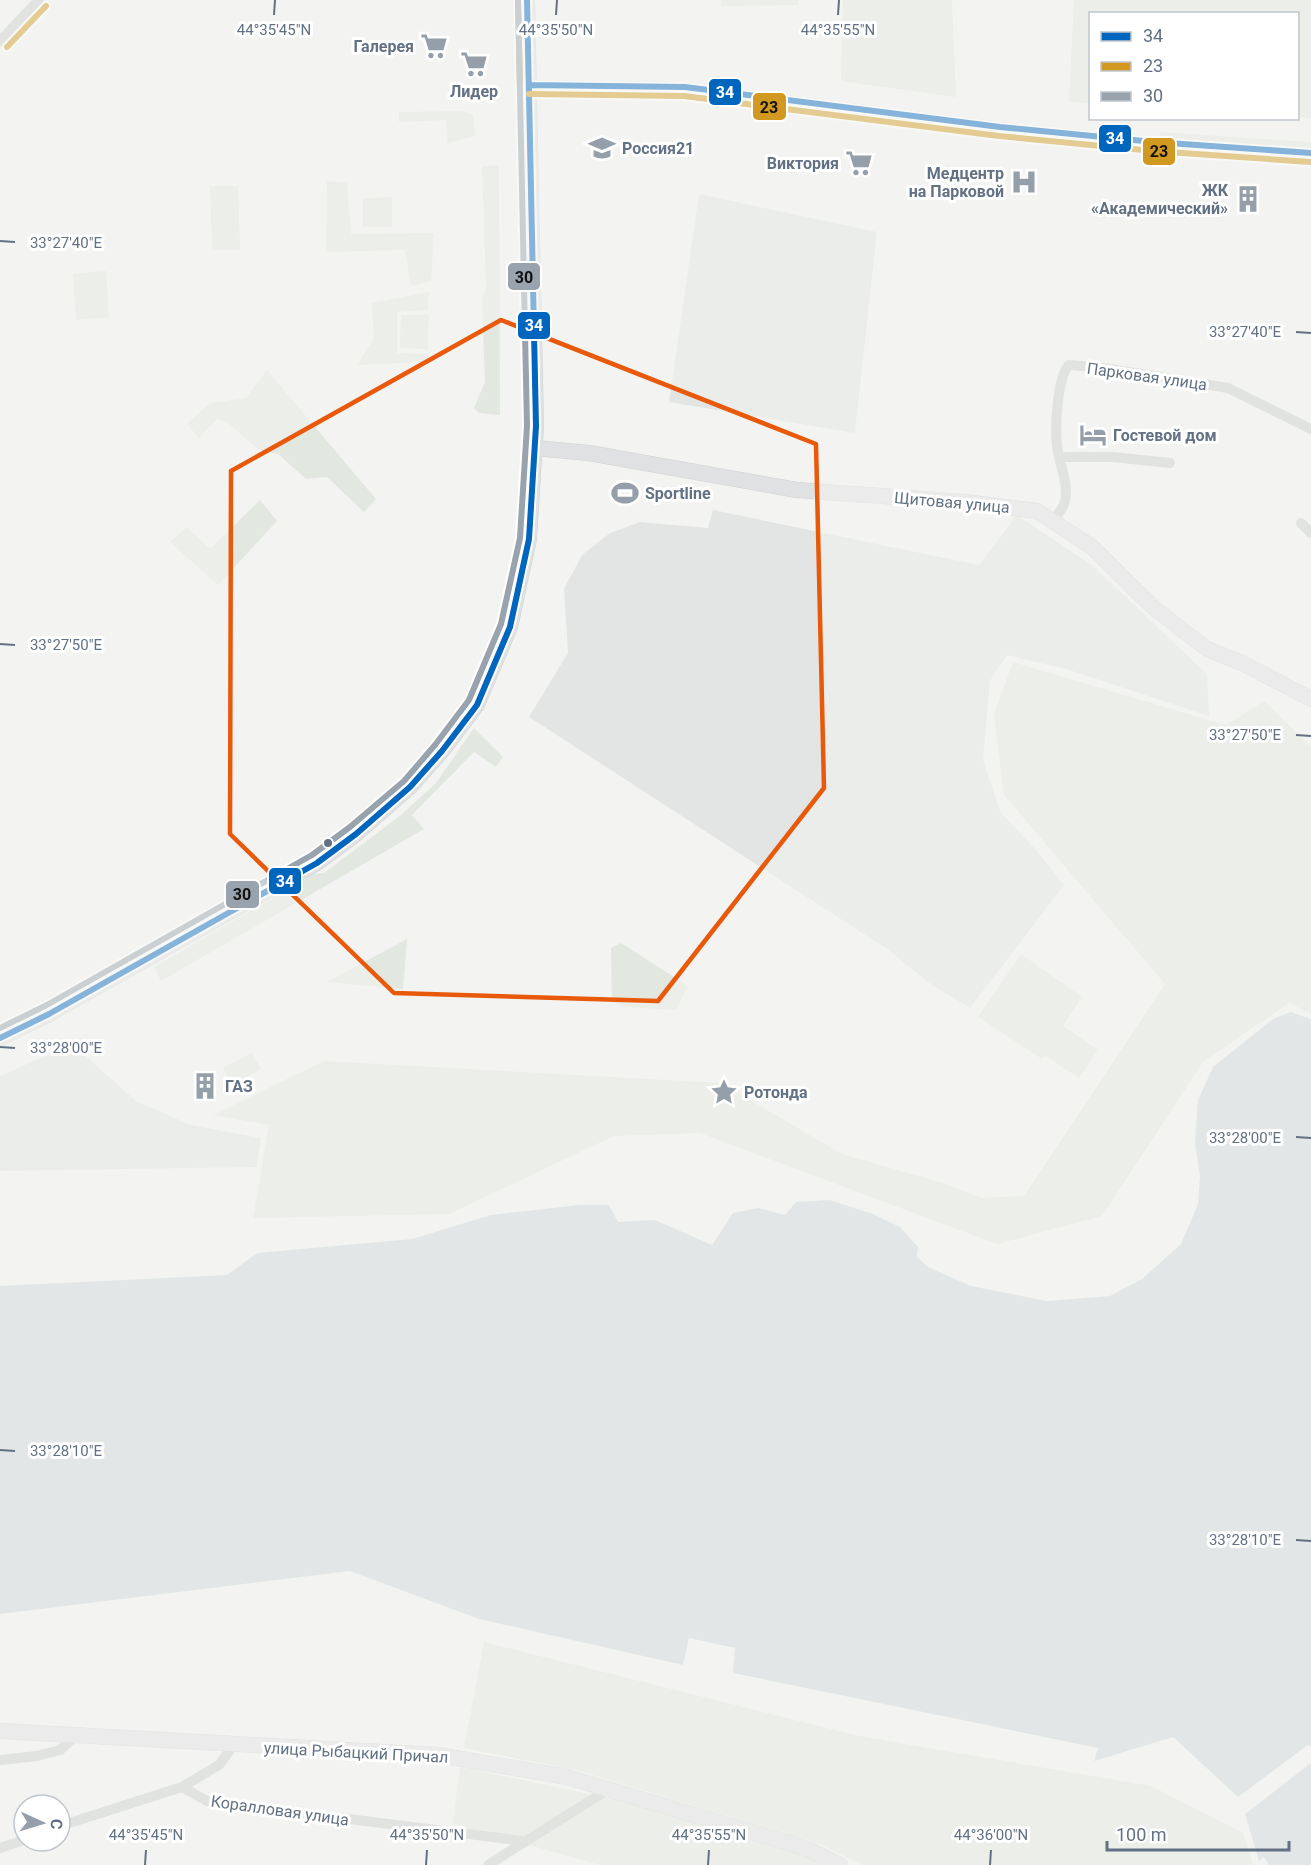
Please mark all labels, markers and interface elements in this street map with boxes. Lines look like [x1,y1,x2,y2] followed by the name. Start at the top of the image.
[1089,12,1299,120] legend
[237,21,311,39] text: 44°35'45"N
[519,21,593,39] text: 44°35'50"N
[801,21,875,39] text: 44°35'55"N
[1143,25,1163,46] text: 34
[419,31,449,61] supermarket icon: Галерея
[354,37,414,56] place label: Галерея
[459,49,489,79] supermarket icon: Лидер
[1143,55,1163,76] text: 23
[708,78,742,106] line badge: 34
[450,82,498,101] place label: Лидер
[716,83,734,102] text: 34
[1143,85,1163,106] text: 30
[752,92,787,121] line badge: 23
[760,98,778,117] text: 23
[1098,124,1132,153] line badge: 34
[1106,129,1124,148] text: 34
[587,133,617,163] school or university icon: Россия21
[1142,137,1176,166] line badge: 23
[622,139,694,158] place label: Россия21
[1150,142,1168,161] text: 23
[844,148,874,178] supermarket icon: Виктория
[767,154,839,173] place label: Виктория
[909,164,1004,201] place label: Медцентр на Парковой
[1009,167,1039,197] hospital icon: Медцентр на Парковой
[1091,181,1229,218] place label: ЖК «Академический»
[1233,184,1263,214] building icon: ЖК «Академический»
[30,234,103,252] text: 33°27'40"E
[507,262,541,291] line badge: 30
[515,268,533,287] text: 30
[517,311,551,340] line badge: 34
[525,316,543,335] text: 34
[1209,323,1282,341] text: 33°27'40"E
[1086,359,1208,394] street label: Парковая улица
[1078,420,1108,450] hotel icon: Гостевой дом
[1113,426,1217,445] place label: Гостевой дом
[610,478,640,508] sports icon: Sportline
[645,484,711,503] place label: Sportline
[893,488,1010,517] street label: Щитовая улица
[30,636,103,654] text: 33°27'50"E
[1209,726,1282,744] text: 33°27'50"E
[322,837,334,849] unlabelled marker
[268,867,302,895] line badge: 34
[276,872,294,891] text: 34
[225,880,260,909] line badge: 30
[233,885,251,904] text: 30
[30,1039,103,1057] text: 33°28'00"E
[190,1071,220,1101] building icon: ГАЗ
[225,1077,253,1096] place label: ГАЗ
[709,1077,739,1107] place icon: Ротонда
[744,1083,808,1102] place label: Ротонда
[1209,1129,1282,1147] text: 33°28'00"E
[30,1442,103,1460] text: 33°28'10"E
[1209,1531,1282,1549] text: 33°28'10"E
[263,1738,449,1767] street label: улица Рыбацкий Причал
[210,1791,350,1830] street label: Коралловая улица
[12,1793,72,1853] north arrow
[1107,1814,1288,1852] scale bar
[47,1818,66,1830] text: С
[1116,1824,1167,1845] text: 100 m
[109,1826,183,1844] text: 44°35'45"N
[390,1826,464,1844] text: 44°35'50"N
[672,1826,746,1844] text: 44°35'55"N
[954,1826,1028,1844] text: 44°36'00"N

